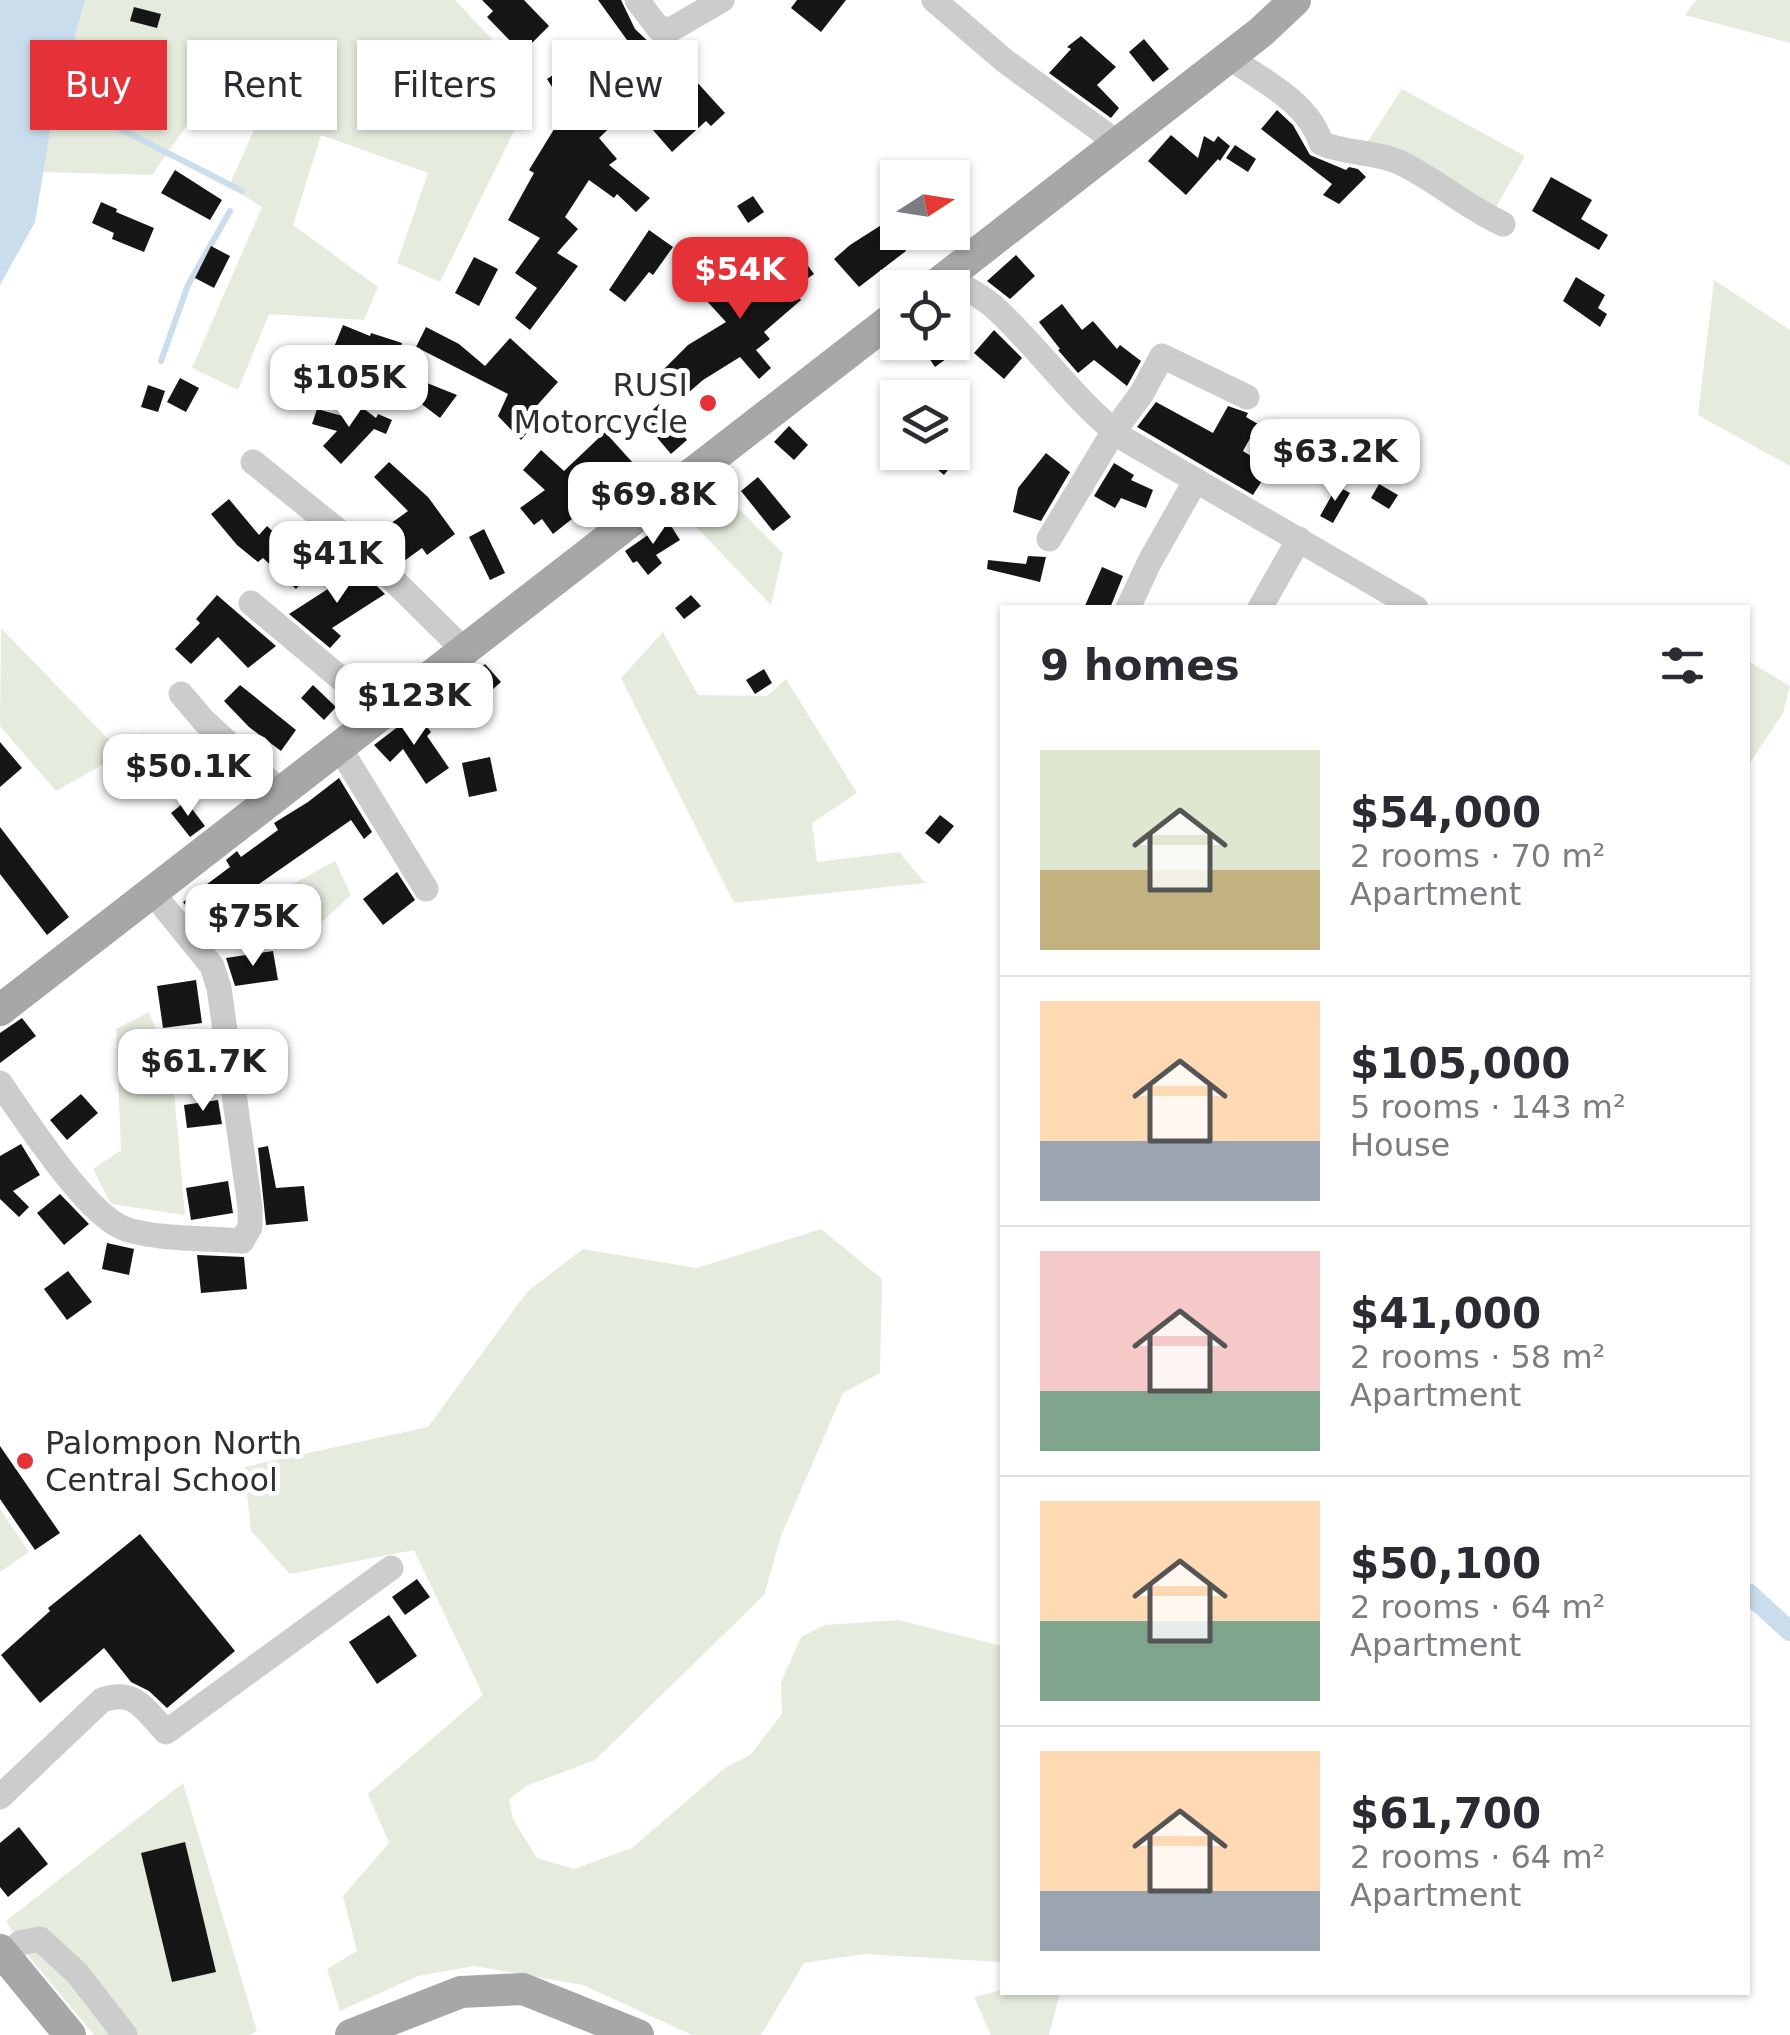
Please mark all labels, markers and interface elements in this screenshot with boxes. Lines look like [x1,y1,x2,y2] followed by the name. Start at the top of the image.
[30,40,167,130] chip: Buy
[187,40,337,130] chip: Rent
[357,40,532,130] chip: Filters
[552,40,698,130] chip: New
[880,160,970,250] north arrow
[880,160,970,470] map controls
[681,237,799,322] pin: $54K
[694,250,786,288] text: $54K
[880,270,970,360] button: locate
[279,345,419,430] pin: $105K
[292,358,406,396] text: $105K
[514,366,688,441] place label: RUSI Motorcycle
[880,380,970,470] button: layers
[697,392,719,414] marker: RUSI Motorcycle
[1254,419,1416,504] pin: $63.2K
[1272,432,1398,470] text: $63.2K
[572,462,734,547] pin: $69.8K
[590,475,716,513] text: $69.8K
[278,521,396,606] pin: $41K
[291,534,383,572] text: $41K
[1655,638,1710,693] icon: filters
[1040,641,1240,690] text: 9 homes
[344,663,484,748] pin: $123K
[357,676,471,714] text: $123K
[107,734,269,819] pin: $50.1K
[125,747,251,785] text: $50.1K
[1350,788,1541,837] text: $54,000
[1120,790,1240,910] icon: home
[1350,837,1605,875] text: 2 rooms · 70 m²
[1350,875,1521,913] text: Apartment
[194,884,312,969] pin: $75K
[207,897,299,935] text: $75K
[122,1029,284,1114] pin: $61.7K
[1350,1039,1571,1088] text: $105,000
[1120,1041,1240,1161] icon: home
[140,1042,266,1080] text: $61.7K
[1350,1088,1626,1126] text: 5 rooms · 143 m²
[1350,1126,1450,1164] text: House
[1350,1289,1541,1338] text: $41,000
[1120,1291,1240,1411] icon: home
[1350,1338,1605,1376] text: 2 rooms · 58 m²
[1350,1376,1521,1414] text: Apartment
[45,1424,302,1499] place label: Palompon North Central School
[14,1450,36,1472] marker: Palompon North Central School
[1350,1539,1541,1588] text: $50,100
[1120,1541,1240,1661] icon: home
[1350,1588,1605,1626] text: 2 rooms · 64 m²
[1350,1626,1521,1664] text: Apartment
[1350,1789,1541,1838] text: $61,700
[1120,1791,1240,1911] icon: home
[1350,1838,1605,1876] text: 2 rooms · 64 m²
[1350,1876,1521,1914] text: Apartment

